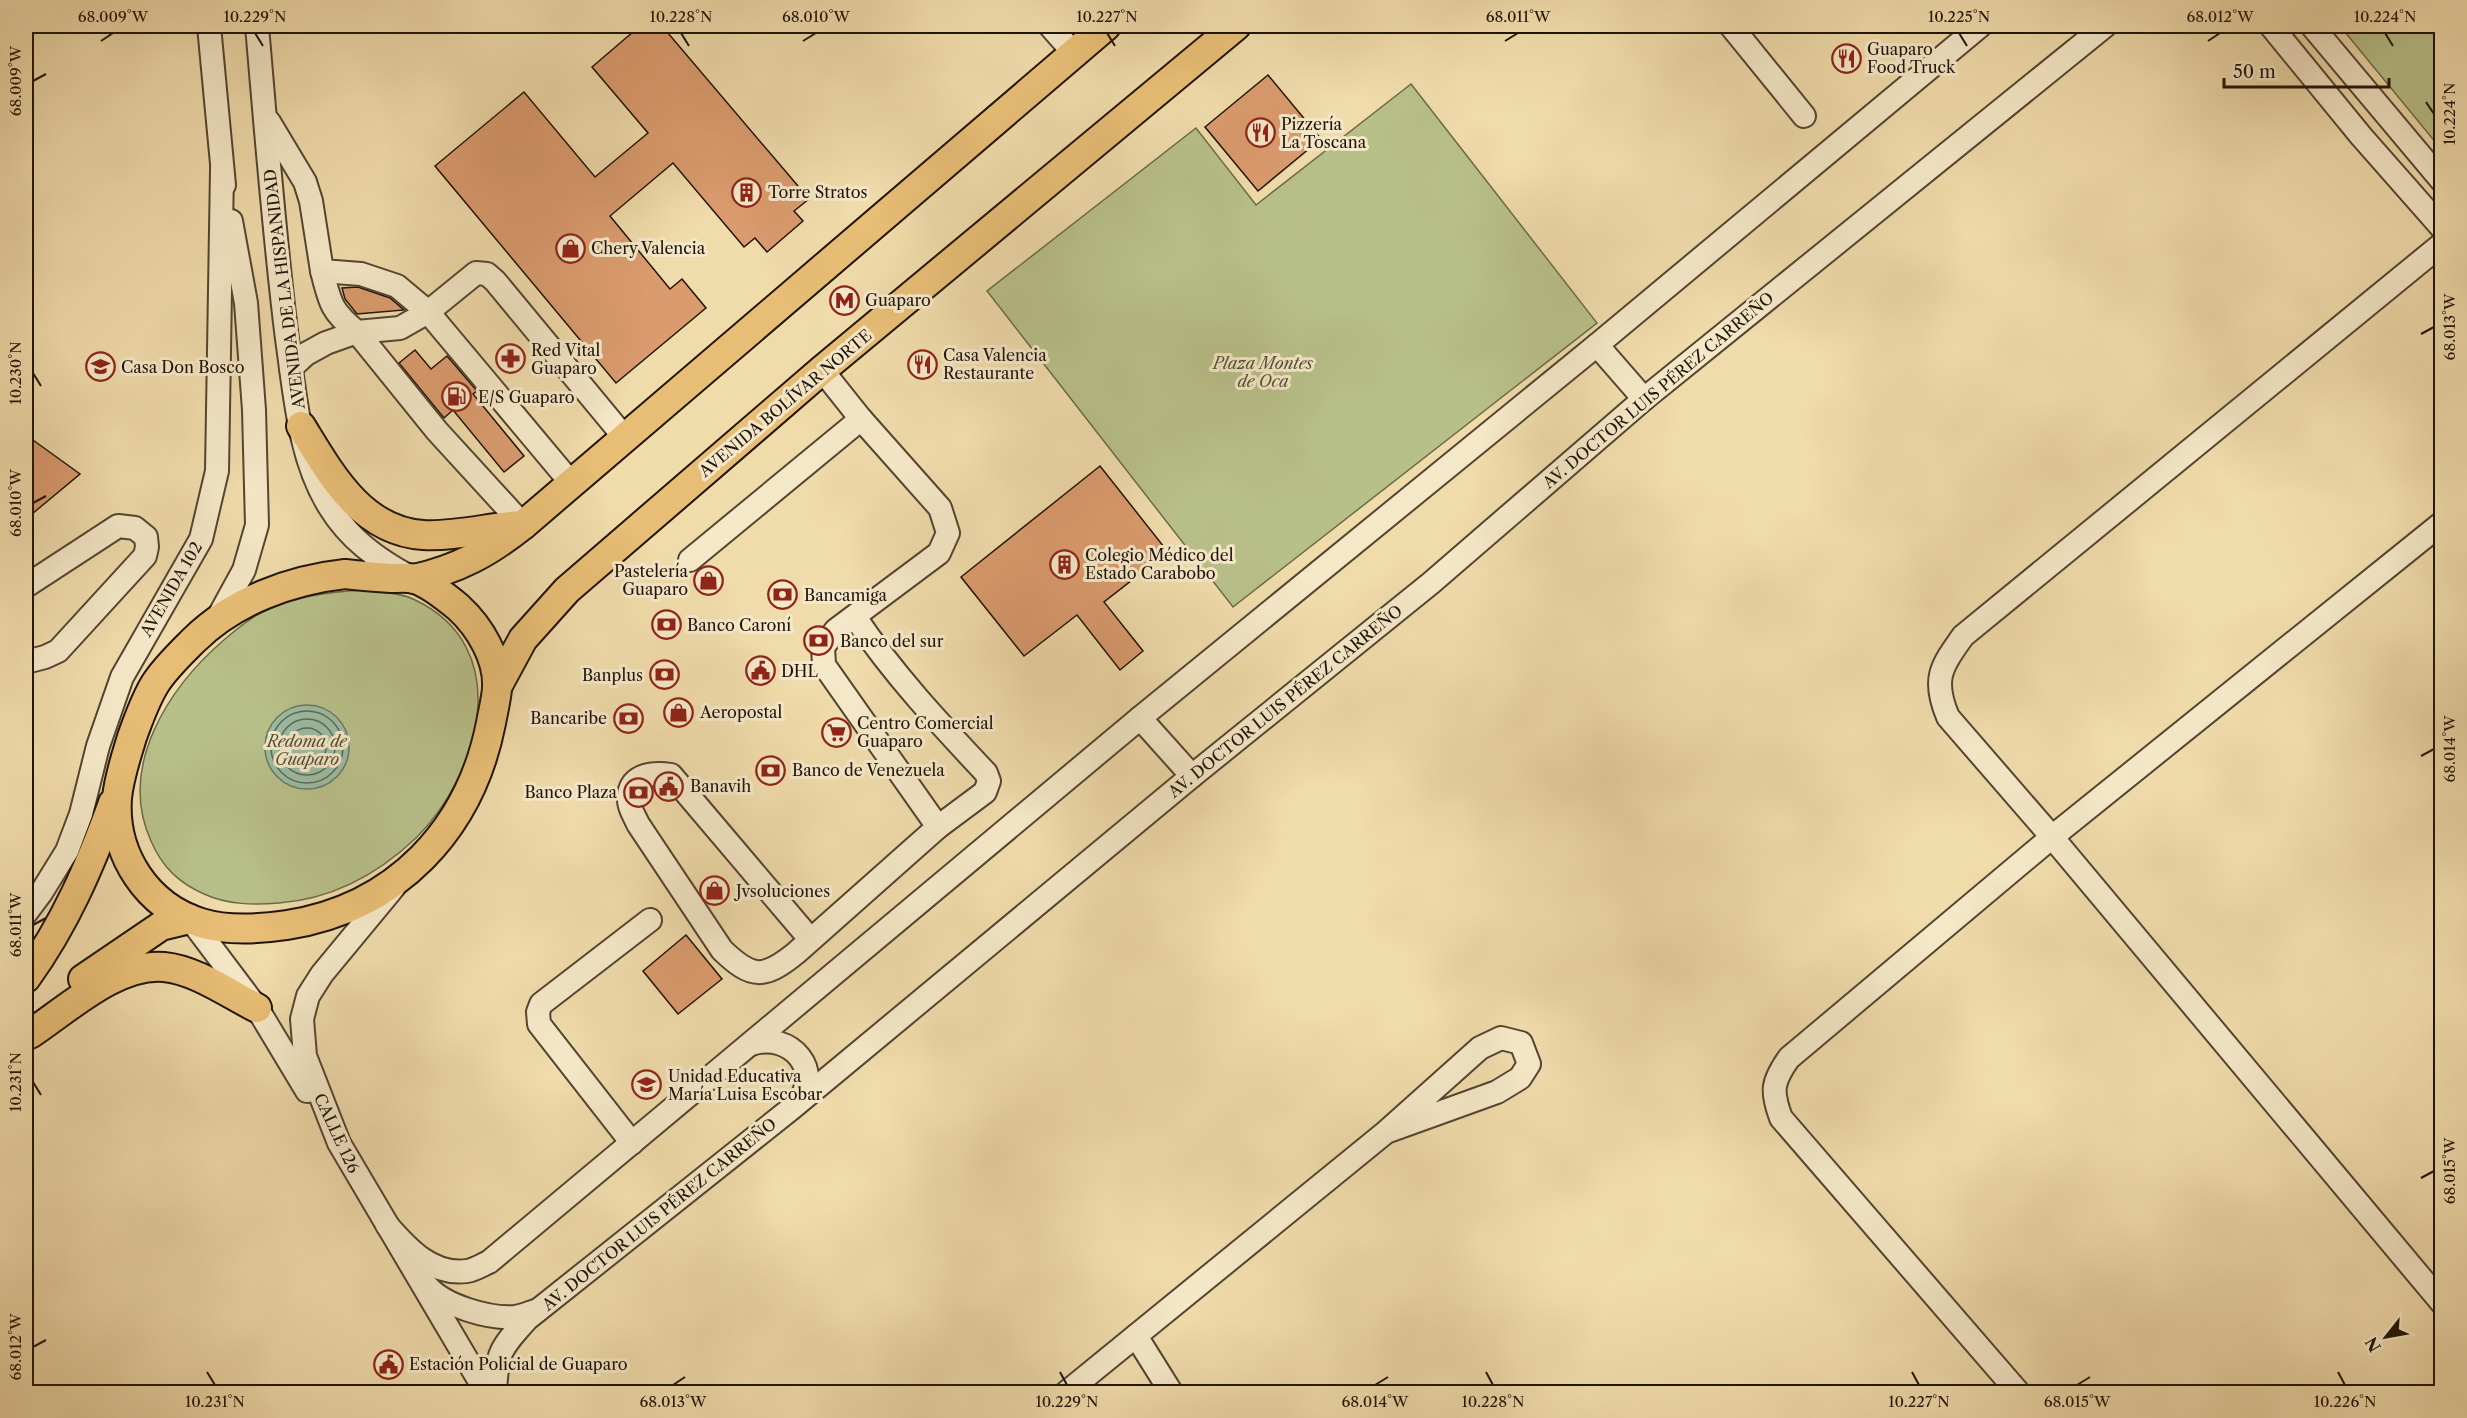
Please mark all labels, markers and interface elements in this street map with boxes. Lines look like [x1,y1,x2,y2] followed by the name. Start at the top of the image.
[78,7,149,26] text: 68.009°W
[224,7,286,26] text: 10.229°N
[650,7,713,26] text: 10.228°N
[782,7,851,26] text: 68.010°W
[1076,7,1138,26] text: 10.227°N
[1486,7,1551,26] text: 68.011°W
[1928,7,1990,26] text: 10.225°N
[2186,7,2254,26] text: 68.012°W
[2354,7,2416,26] text: 10.224°N
[1867,39,1956,77] place label: Guaparo Food Truck
[1830,42,1862,74] restaurant icon: Guaparo Food Truck
[6,45,25,116] text: 68.009°W
[2224,51,2389,89] scale bar
[2233,61,2276,83] text: 50 m
[2440,83,2459,145] text: 10.224°N
[1281,114,1367,152] place label: Pizzería La Toscana
[1244,117,1276,149] restaurant icon: Pizzería La Toscana
[259,168,309,411] street label: AVENIDA DE LA HISPANIDAD
[731,176,763,208] building icon: Torre Stratos
[768,182,868,202] place label: Torre Stratos
[554,232,586,264] shop icon: Chery Valencia
[591,238,706,258] place label: Chery Valencia
[828,284,860,316] metro station icon: Guaparo
[1537,287,1777,493] street label: AV. DOCTOR LUIS PÉREZ CARREÑO
[865,290,931,310] place label: Guaparo
[2440,293,2459,360] text: 68.013°W
[694,325,875,482] street label: AVENIDA BOLÍVAR NORTE
[531,340,600,378] place label: Red Vital Guaparo
[6,341,25,405] text: 10.230°N
[494,343,526,375] pharmacy icon: Red Vital Guaparo
[943,345,1047,383] place label: Casa Valencia Restaurante
[906,348,938,380] restaurant icon: Casa Valencia Restaurante
[84,351,116,383] school or university icon: Casa Don Bosco
[1211,353,1313,391] park label: Plaza Montes de Oca
[121,357,245,377] place label: Casa Don Bosco
[441,381,473,413] fuel station icon: E/S Guaparo
[478,387,575,407] place label: E/S Guaparo
[6,468,25,537] text: 68.010°W
[135,538,206,641] street label: AVENIDA 102
[1085,545,1234,583] place label: Colegio Médico del Estado Carabobo
[1048,548,1080,580] building icon: Colegio Médico del Estado Carabobo
[614,561,689,599] place label: Pastelería Guaparo
[693,564,725,596] shop icon: Pastelería Guaparo
[767,579,799,611] bank icon: Bancamiga
[804,585,888,605] place label: Bancamiga
[1163,600,1406,802] street label: AV. DOCTOR LUIS PÉREZ CARREÑO
[650,609,682,641] bank icon: Banco Caroní
[687,615,791,635] place label: Banco Caroní
[803,625,835,657] bank icon: Banco del sur
[840,631,944,651] place label: Banco del sur
[744,655,776,687] public building icon: DHL
[648,659,680,691] bank icon: Banplus
[781,661,819,681] place label: DHL
[582,665,643,685] place label: Banplus
[663,696,695,728] shop icon: Aeropostal
[612,702,644,734] bank icon: Bancaribe
[699,702,783,722] place label: Aeropostal
[530,708,607,728] place label: Bancaribe
[857,713,994,751] place label: Centro Comercial Guaparo
[2440,715,2459,783] text: 68.014°W
[820,716,852,748] supermarket icon: Centro Comercial Guaparo
[265,731,348,769] park label: Redoma de Guaparo
[755,754,787,786] bank icon: Banco de Venezuela
[792,760,945,780] place label: Banco de Venezuela
[653,770,685,802] public building icon: Banavih
[622,776,654,808] bank icon: Banco Plaza
[690,776,751,796] place label: Banavih
[524,782,618,802] place label: Banco Plaza
[699,875,731,907] shop icon: Jvsoluciones
[733,881,830,901] place label: Jvsoluciones
[6,892,25,957] text: 68.011°W
[6,1052,25,1112] text: 10.231°N
[668,1066,823,1104] place label: Unidad Educativa María Luisa Escobar
[631,1069,663,1101] school or university icon: Unidad Educativa María Luisa Escobar
[310,1090,364,1176] street label: CALLE 126
[537,1113,780,1315] street label: AV. DOCTOR LUIS PÉREZ CARREÑO
[2440,1137,2459,1204] text: 68.015°W
[2356,1307,2416,1367] north arrow
[6,1313,25,1381] text: 68.012°W
[2361,1334,2385,1356] text: N
[372,1348,404,1380] public building icon: Estación Policial de Guaparo
[409,1354,628,1374] place label: Estación Policial de Guaparo
[185,1392,245,1411] text: 10.231°N
[640,1392,707,1411] text: 68.013°W
[1036,1392,1098,1411] text: 10.229°N
[1341,1392,1409,1411] text: 68.014°W
[1462,1392,1525,1411] text: 10.228°N
[1888,1392,1950,1411] text: 10.227°N
[2044,1392,2111,1411] text: 68.015°W
[2314,1392,2376,1411] text: 10.226°N

